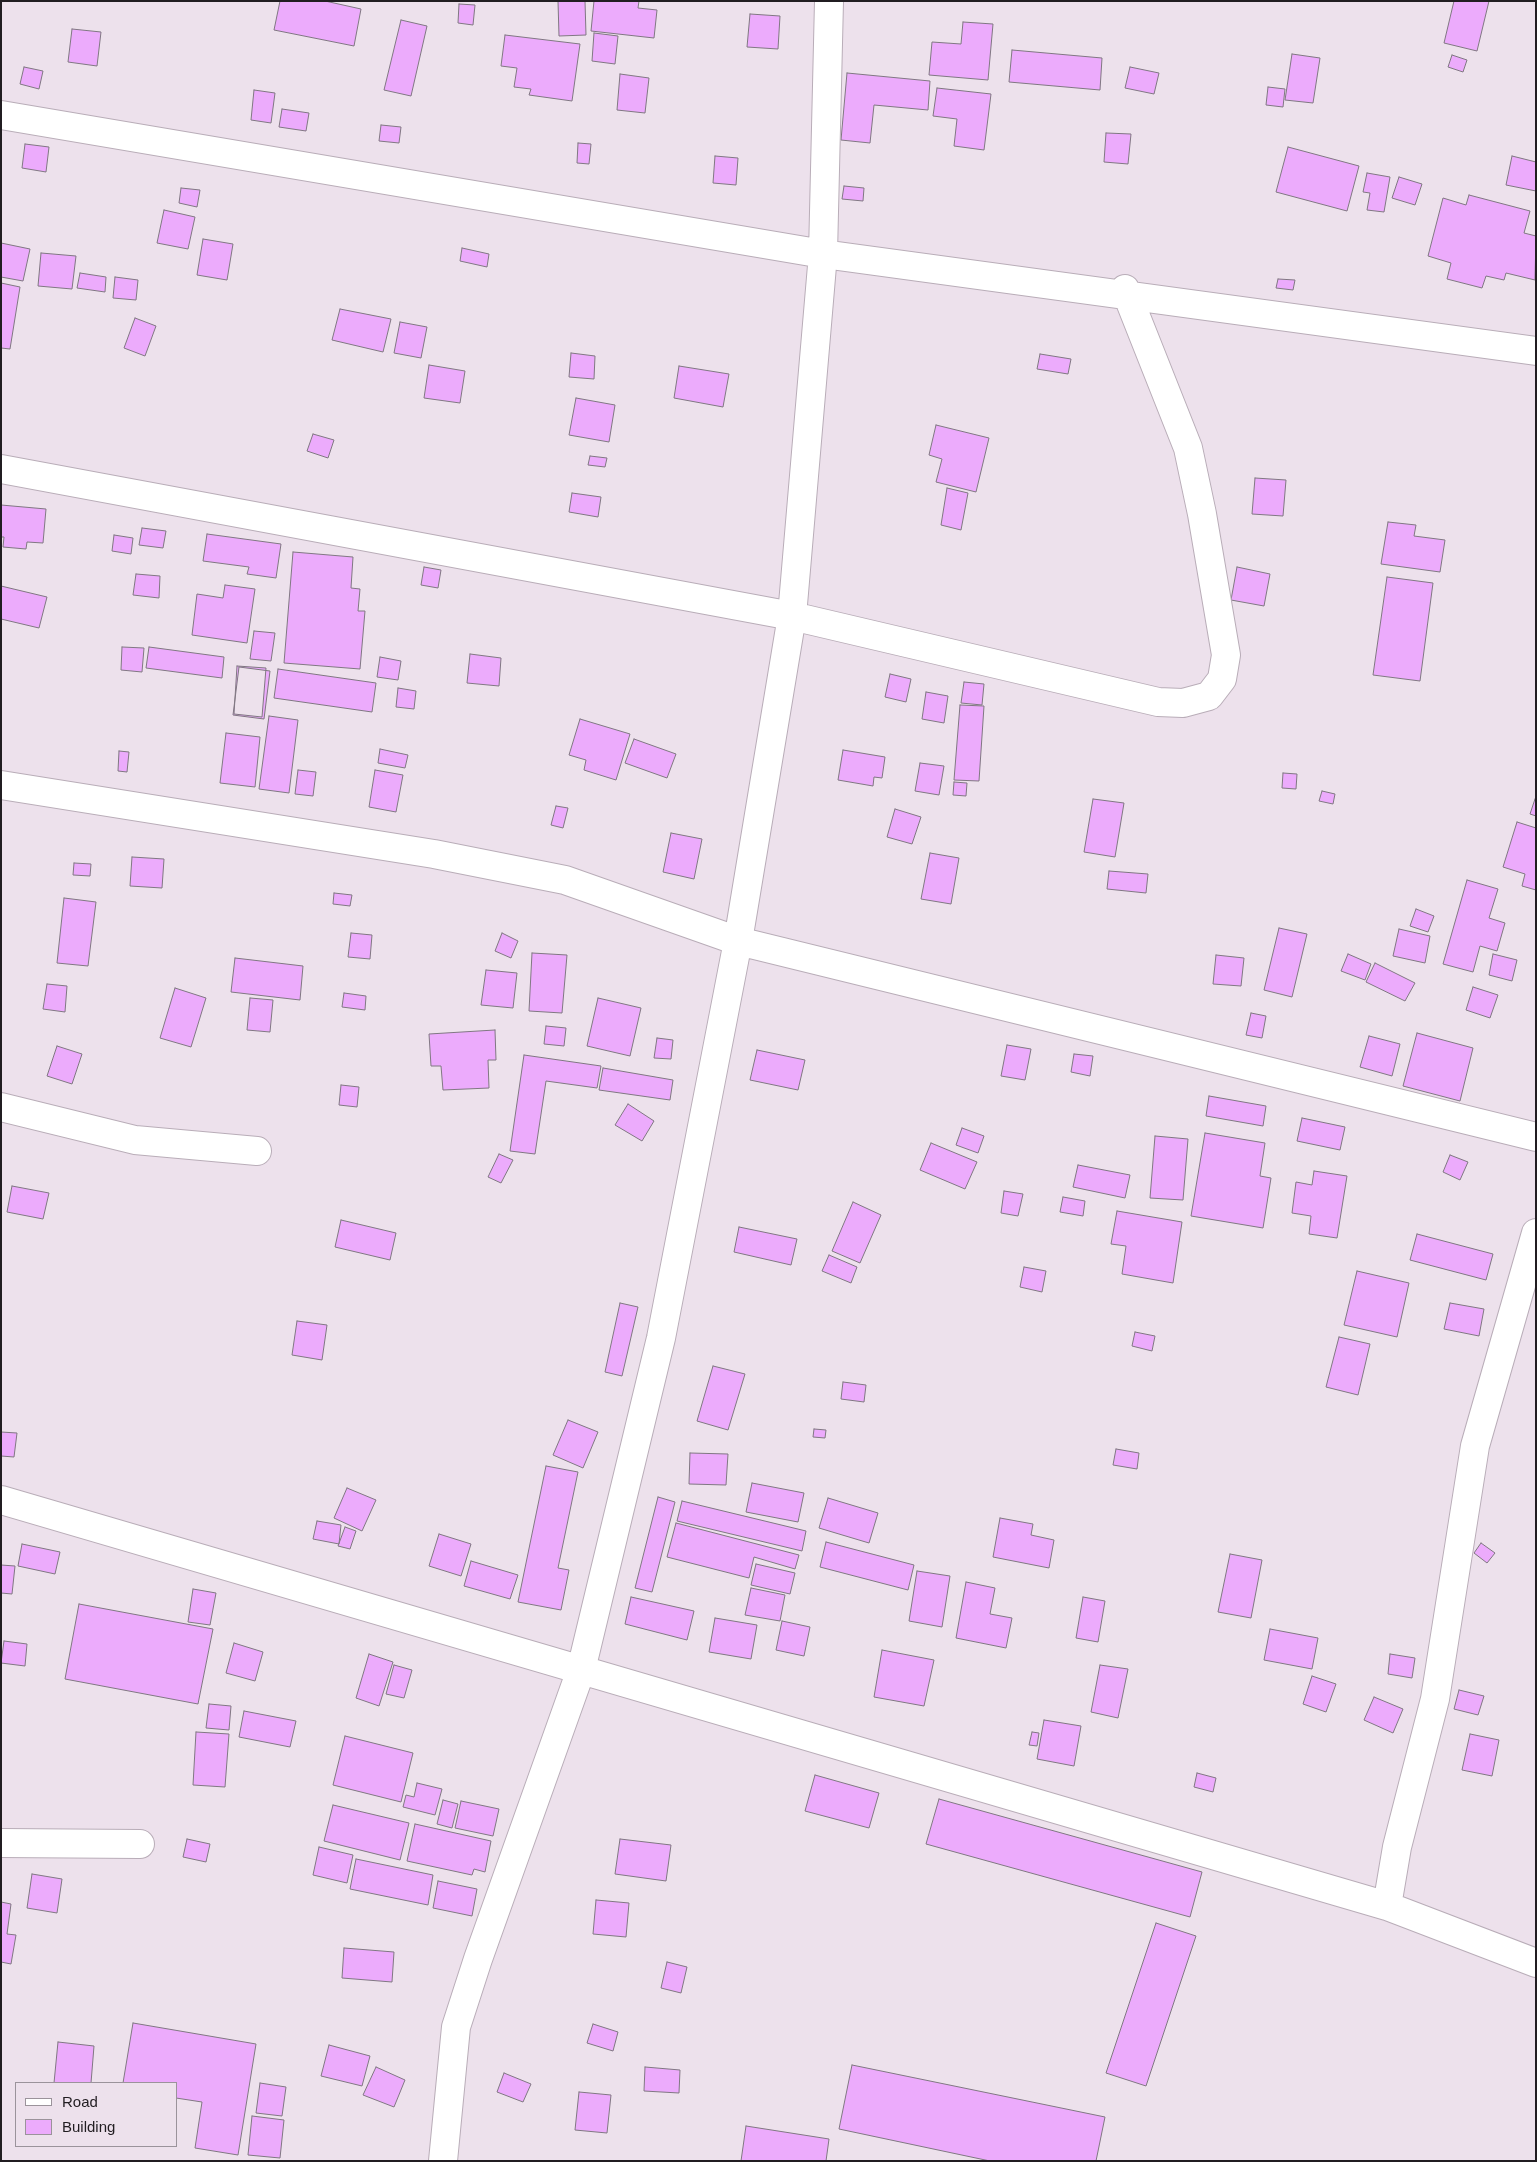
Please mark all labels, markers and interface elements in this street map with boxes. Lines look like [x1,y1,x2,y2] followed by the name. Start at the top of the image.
[15,2082,178,2147] legend
[62,2093,98,2110] text: Road
[62,2118,115,2135] text: Building

